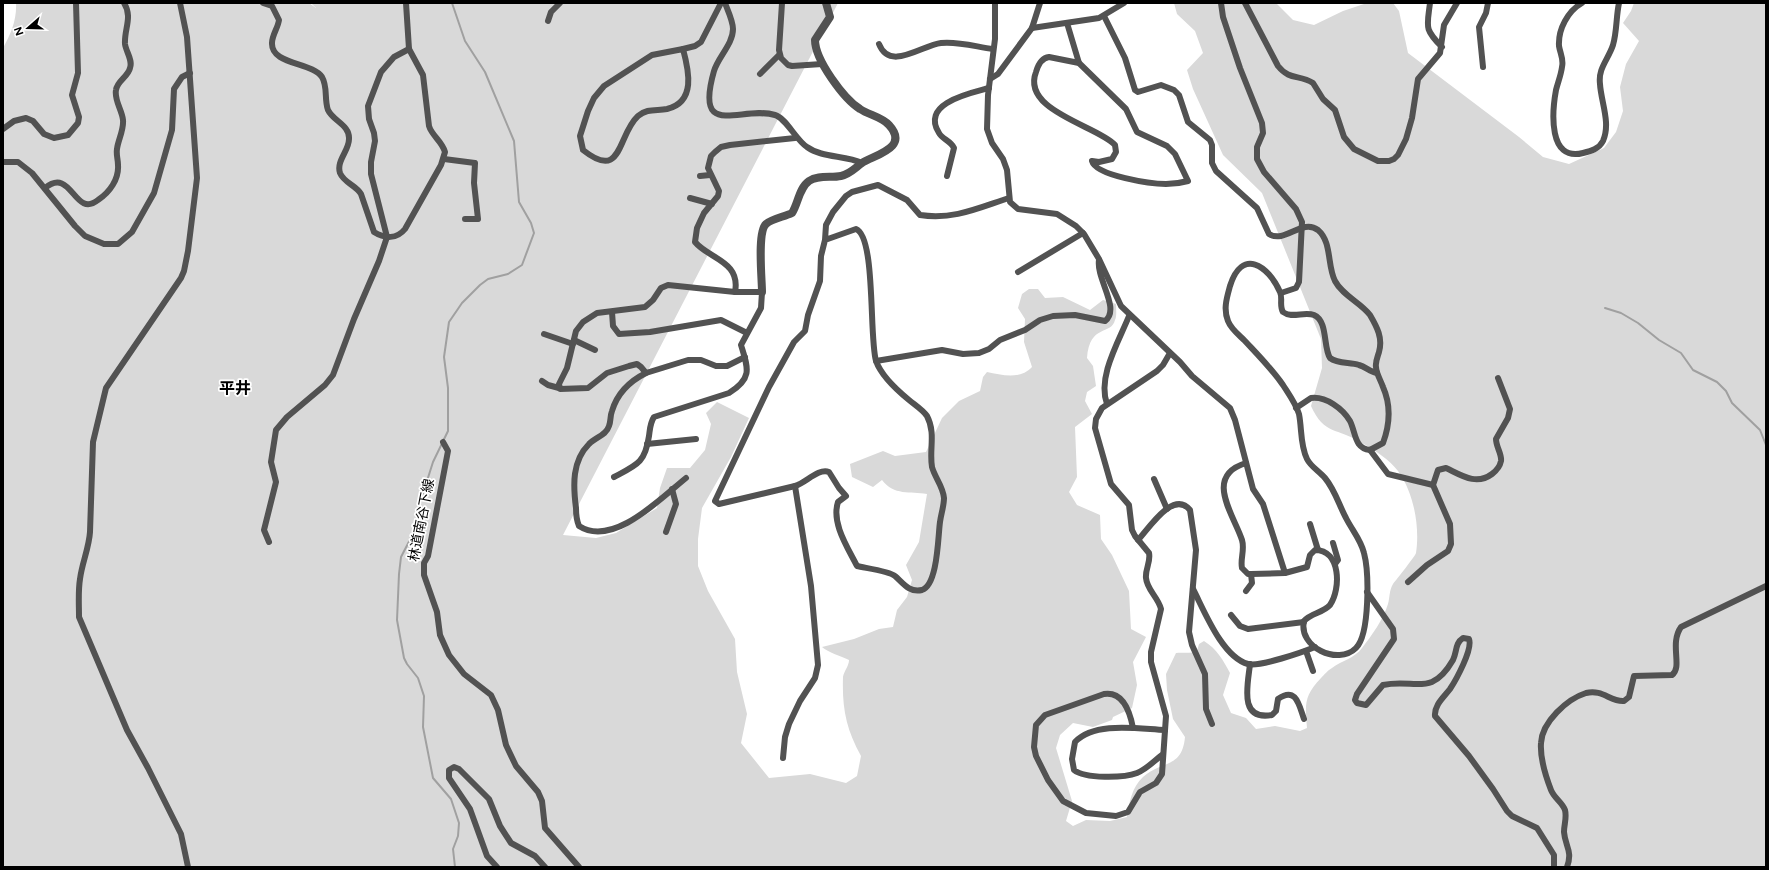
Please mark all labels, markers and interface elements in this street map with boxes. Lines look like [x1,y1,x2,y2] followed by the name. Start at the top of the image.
[8,8,48,48] north arrow
[12,25,27,37] text: N
[219,379,251,398] district label: 平井
[405,477,438,563] street label: 林道南谷下線

